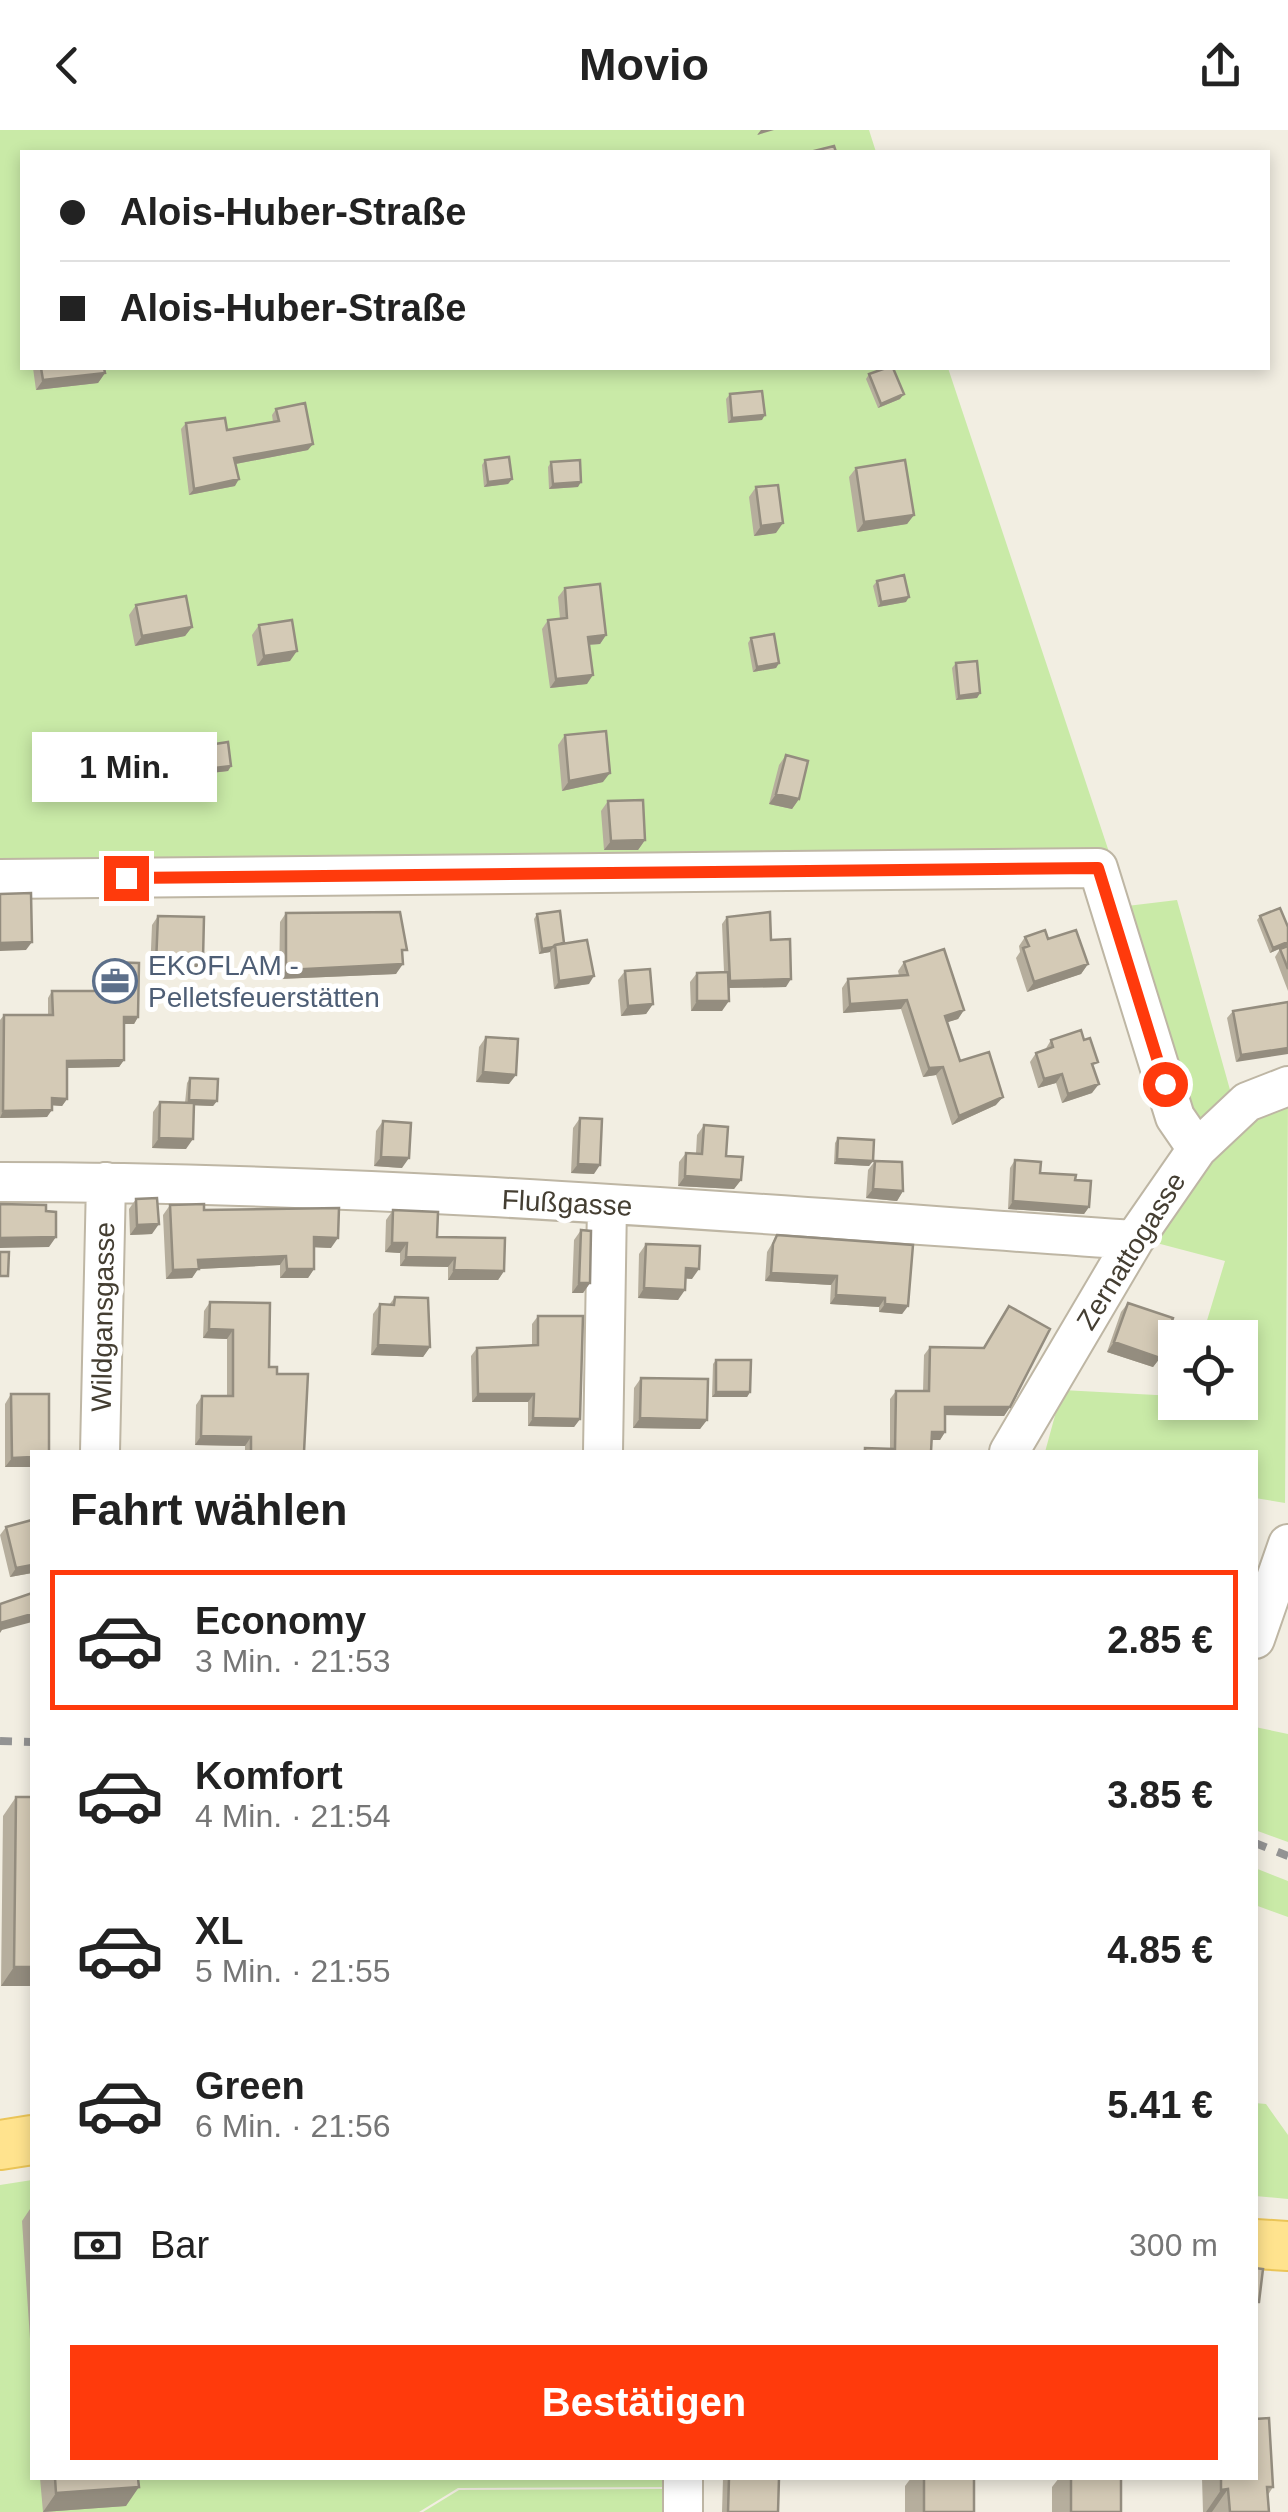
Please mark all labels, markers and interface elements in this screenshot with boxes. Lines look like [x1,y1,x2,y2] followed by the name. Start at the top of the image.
[40,38,95,93] icon: back
[1193,38,1248,93] icon: share
[579,39,709,90] text: Movio
[120,191,466,233] text: Alois-Huber-Straße
[120,287,466,329] text: Alois-Huber-Straße
[34,733,218,803] callout: 1 Min.
[79,749,170,785] text: 1 Min.
[104,856,149,901] route end
[148,950,380,1013] place label: EKOFLAM - Pelletsfeuerstätten
[92,958,138,1004] office icon: EKOFLAM - Pelletsfeuerstätten
[1143,1062,1188,1107] route start
[1070,1167,1192,1335] street label: Zernattogasse
[501,1184,633,1222] street label: Flußgasse
[86,1222,120,1412] street label: Wildgansgasse
[1158,1320,1258,1420] map controls
[1158,1320,1258,1420] button: locate
[70,1484,348,1535] text: Fahrt wählen
[75,1595,165,1685] icon: car
[195,1600,366,1642] text: Economy
[1107,1619,1213,1661] text: 2.85 €
[195,1643,391,1679] text: 3 Min. · 21:53
[75,1750,165,1840] icon: car
[195,1755,343,1797] text: Komfort
[1107,1774,1213,1816] text: 3.85 €
[195,1798,391,1834] text: 4 Min. · 21:54
[75,1905,165,1995] icon: car
[195,1910,244,1952] text: XL
[1107,1929,1213,1971] text: 4.85 €
[195,1953,391,1989] text: 5 Min. · 21:55
[75,2060,165,2150] icon: car
[195,2065,305,2107] text: Green
[1107,2084,1213,2126] text: 5.41 €
[195,2108,391,2144] text: 6 Min. · 21:56
[70,2218,125,2273] icon: cash
[150,2224,209,2266] text: Bar
[1129,2227,1218,2263] text: 300 m
[70,2345,1218,2460] button: Bestätigen

